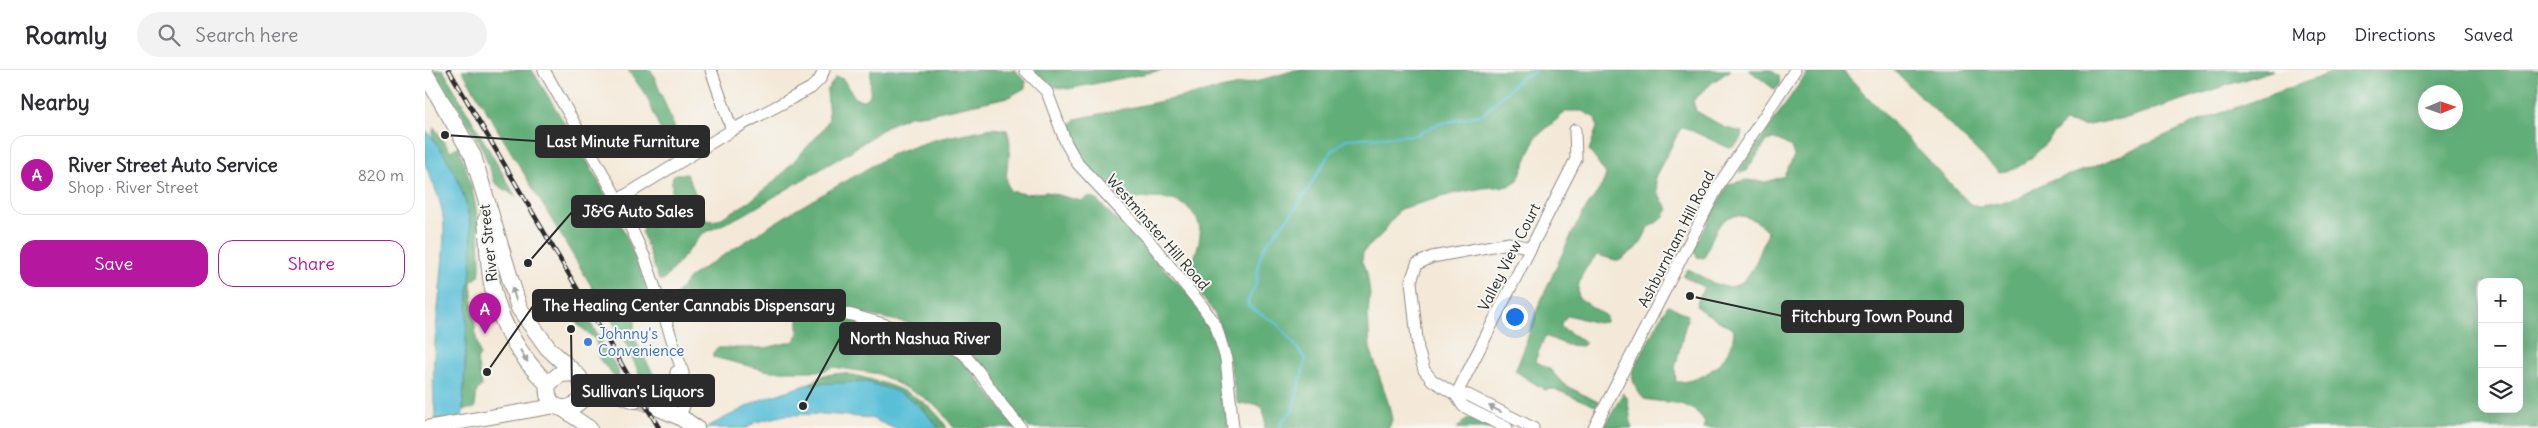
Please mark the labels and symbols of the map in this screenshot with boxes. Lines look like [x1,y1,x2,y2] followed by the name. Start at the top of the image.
[2418,85,2463,130] north arrow
[536,126,709,157] callout: Last Minute Furniture
[546,131,700,151] text: Last Minute Furniture
[1633,167,1719,310] street label: Ashburnham Hill Road
[1102,170,1214,294] street label: Westminster Hill Road
[572,196,704,227] callout: J&G Auto Sales
[1474,200,1544,314] street label: Valley View Court
[582,201,694,221] text: J&G Auto Sales
[474,203,502,283] street label: River Street
[509,287,517,302] one-way arrow
[533,290,845,321] callout: The Healing Center Cannabis Dispensary
[469,293,501,334] pin: A
[543,295,835,316] text: The Healing Center Cannabis Dispensary
[1782,301,1963,332] callout: Fitchburg Town Pound
[1502,304,1528,330] your location
[1792,306,1953,327] text: Fitchburg Town Pound
[840,323,1000,354] callout: North Nashua River
[598,324,684,360] place label: Johnny's Convenience
[850,328,991,348] text: North Nashua River
[582,336,594,348] marker: Johnny's Convenience
[520,349,529,363] one-way arrow
[572,375,714,406] callout: Sullivan's Liquors
[582,381,704,402] text: Sullivan's Liquors
[1488,405,1502,413] one-way arrow

